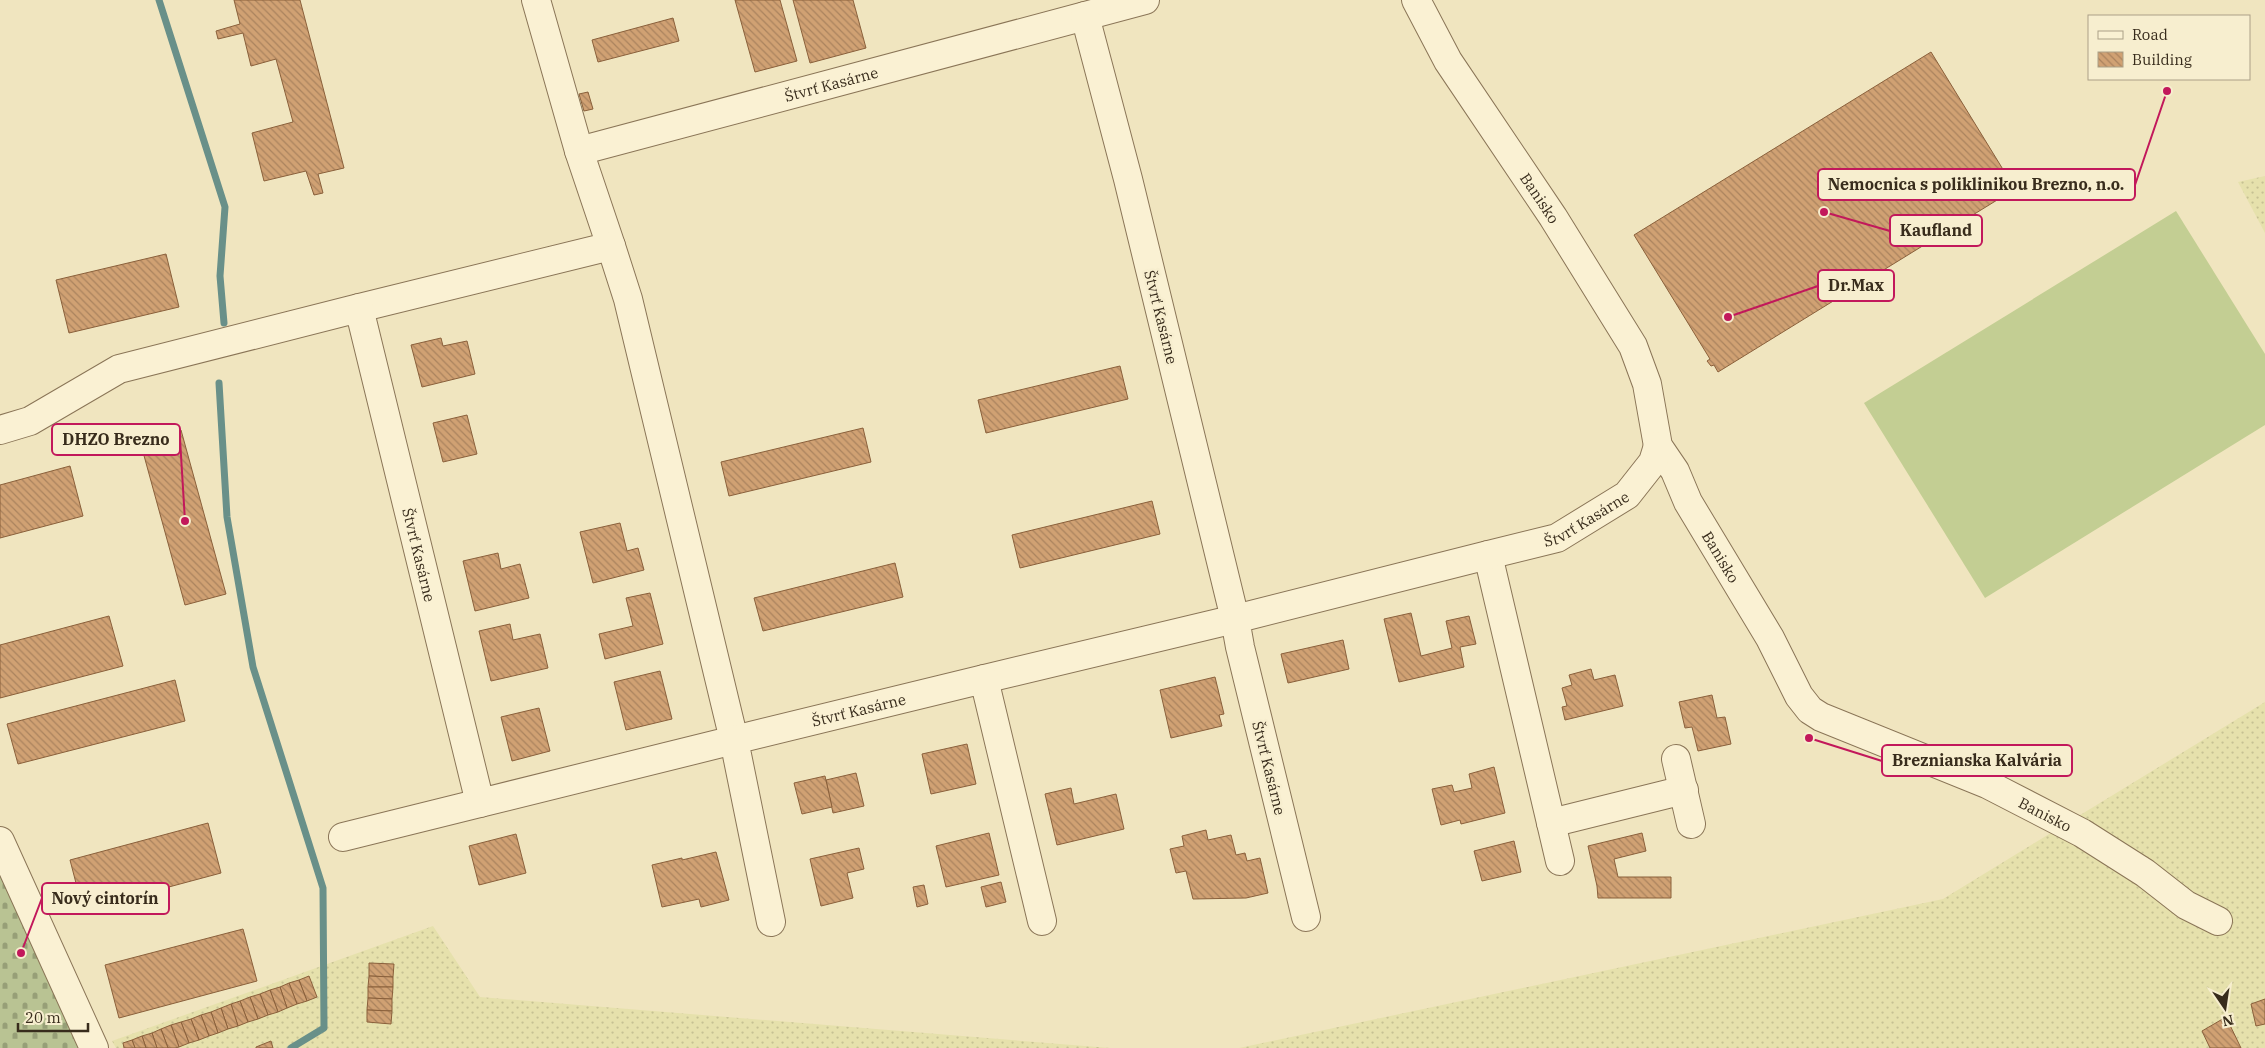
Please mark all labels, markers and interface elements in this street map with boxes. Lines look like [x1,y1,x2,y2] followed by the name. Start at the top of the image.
[2088,15,2250,80] legend
[2132,25,2168,44] text: Road
[2132,50,2192,69] text: Building
[782,62,880,105] street label: Štvrť Kasárne
[1516,169,1564,227] street label: Banisko
[1818,169,2135,200] callout: Nemocnica s poliklinikou Brezno, n.o.
[1828,174,2124,194] text: Nemocnica s poliklinikou Brezno, n.o.
[1890,215,1982,246] callout: Kaufland
[1900,220,1972,240] text: Kaufland
[1140,268,1182,366] street label: Štvrť Kasárne
[1818,270,1894,301] callout: Dr.Max
[1828,275,1884,295] text: Dr.Max
[52,424,180,455] callout: DHZO Brezno
[62,429,170,449] text: DHZO Brezno
[1542,487,1632,550] street label: Štvrť Kasárne
[399,506,440,604] street label: Štvrť Kasárne
[1698,527,1744,586] street label: Banisko
[810,689,908,730] street label: Štvrť Kasárne
[1248,719,1290,817] street label: Štvrť Kasárne
[1882,745,2072,776] callout: Breznianska Kalvária
[1892,750,2062,770] text: Breznianska Kalvária
[2016,793,2075,835] street label: Banisko
[42,883,169,914] callout: Nový cintorín
[51,888,159,908] text: Nový cintorín
[2200,983,2250,1033] north arrow
[18,1000,88,1032] scale bar
[25,1008,61,1027] text: 20 m
[2221,1011,2235,1031] text: N

